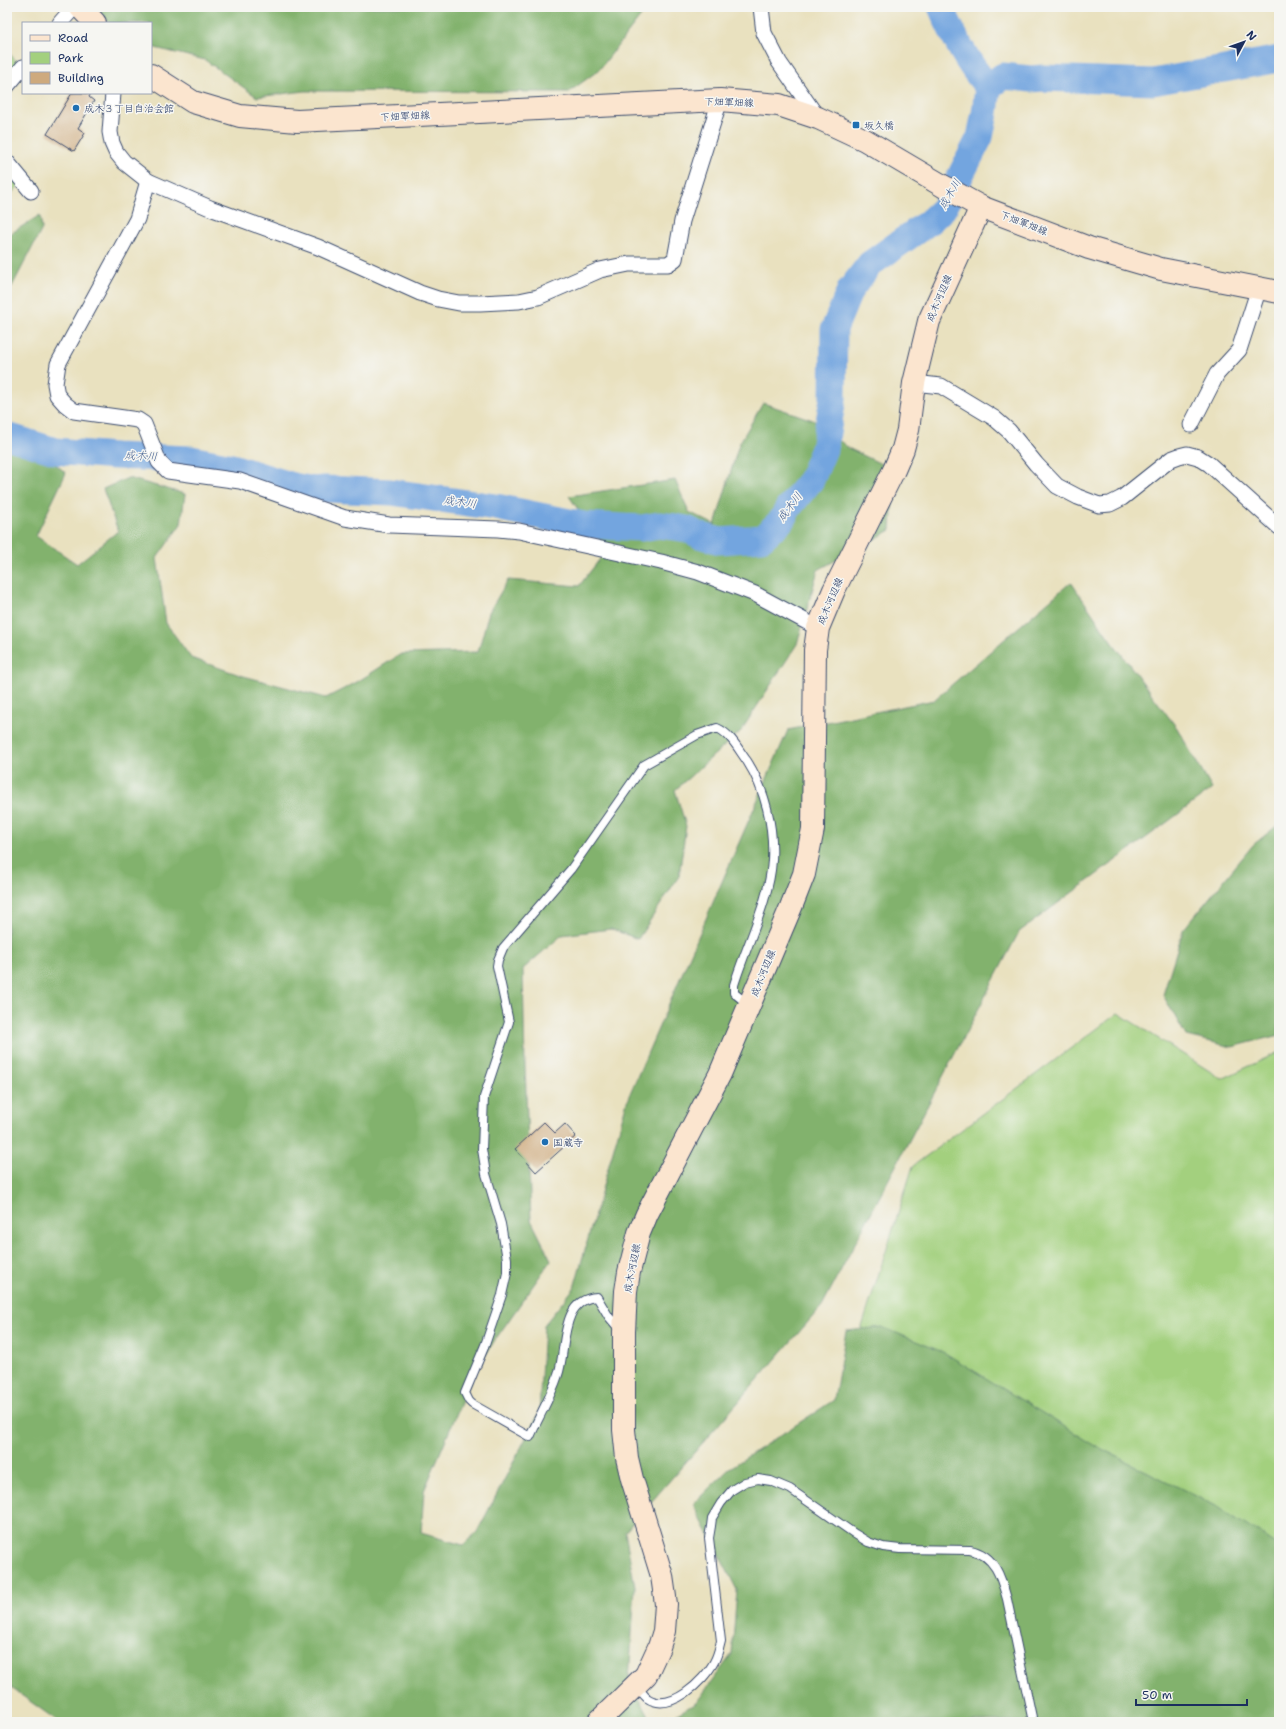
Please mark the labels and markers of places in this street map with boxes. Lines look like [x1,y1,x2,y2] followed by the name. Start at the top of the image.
[84,102,174,115] place label: 成木３丁目自治会館
[71,103,81,113] marker: 成木３丁目自治会館
[864,119,894,132] place label: 坂久橋
[851,120,861,130] marker: 坂久橋
[553,1136,583,1149] place label: 国蔵寺
[540,1137,550,1147] marker: 国蔵寺

